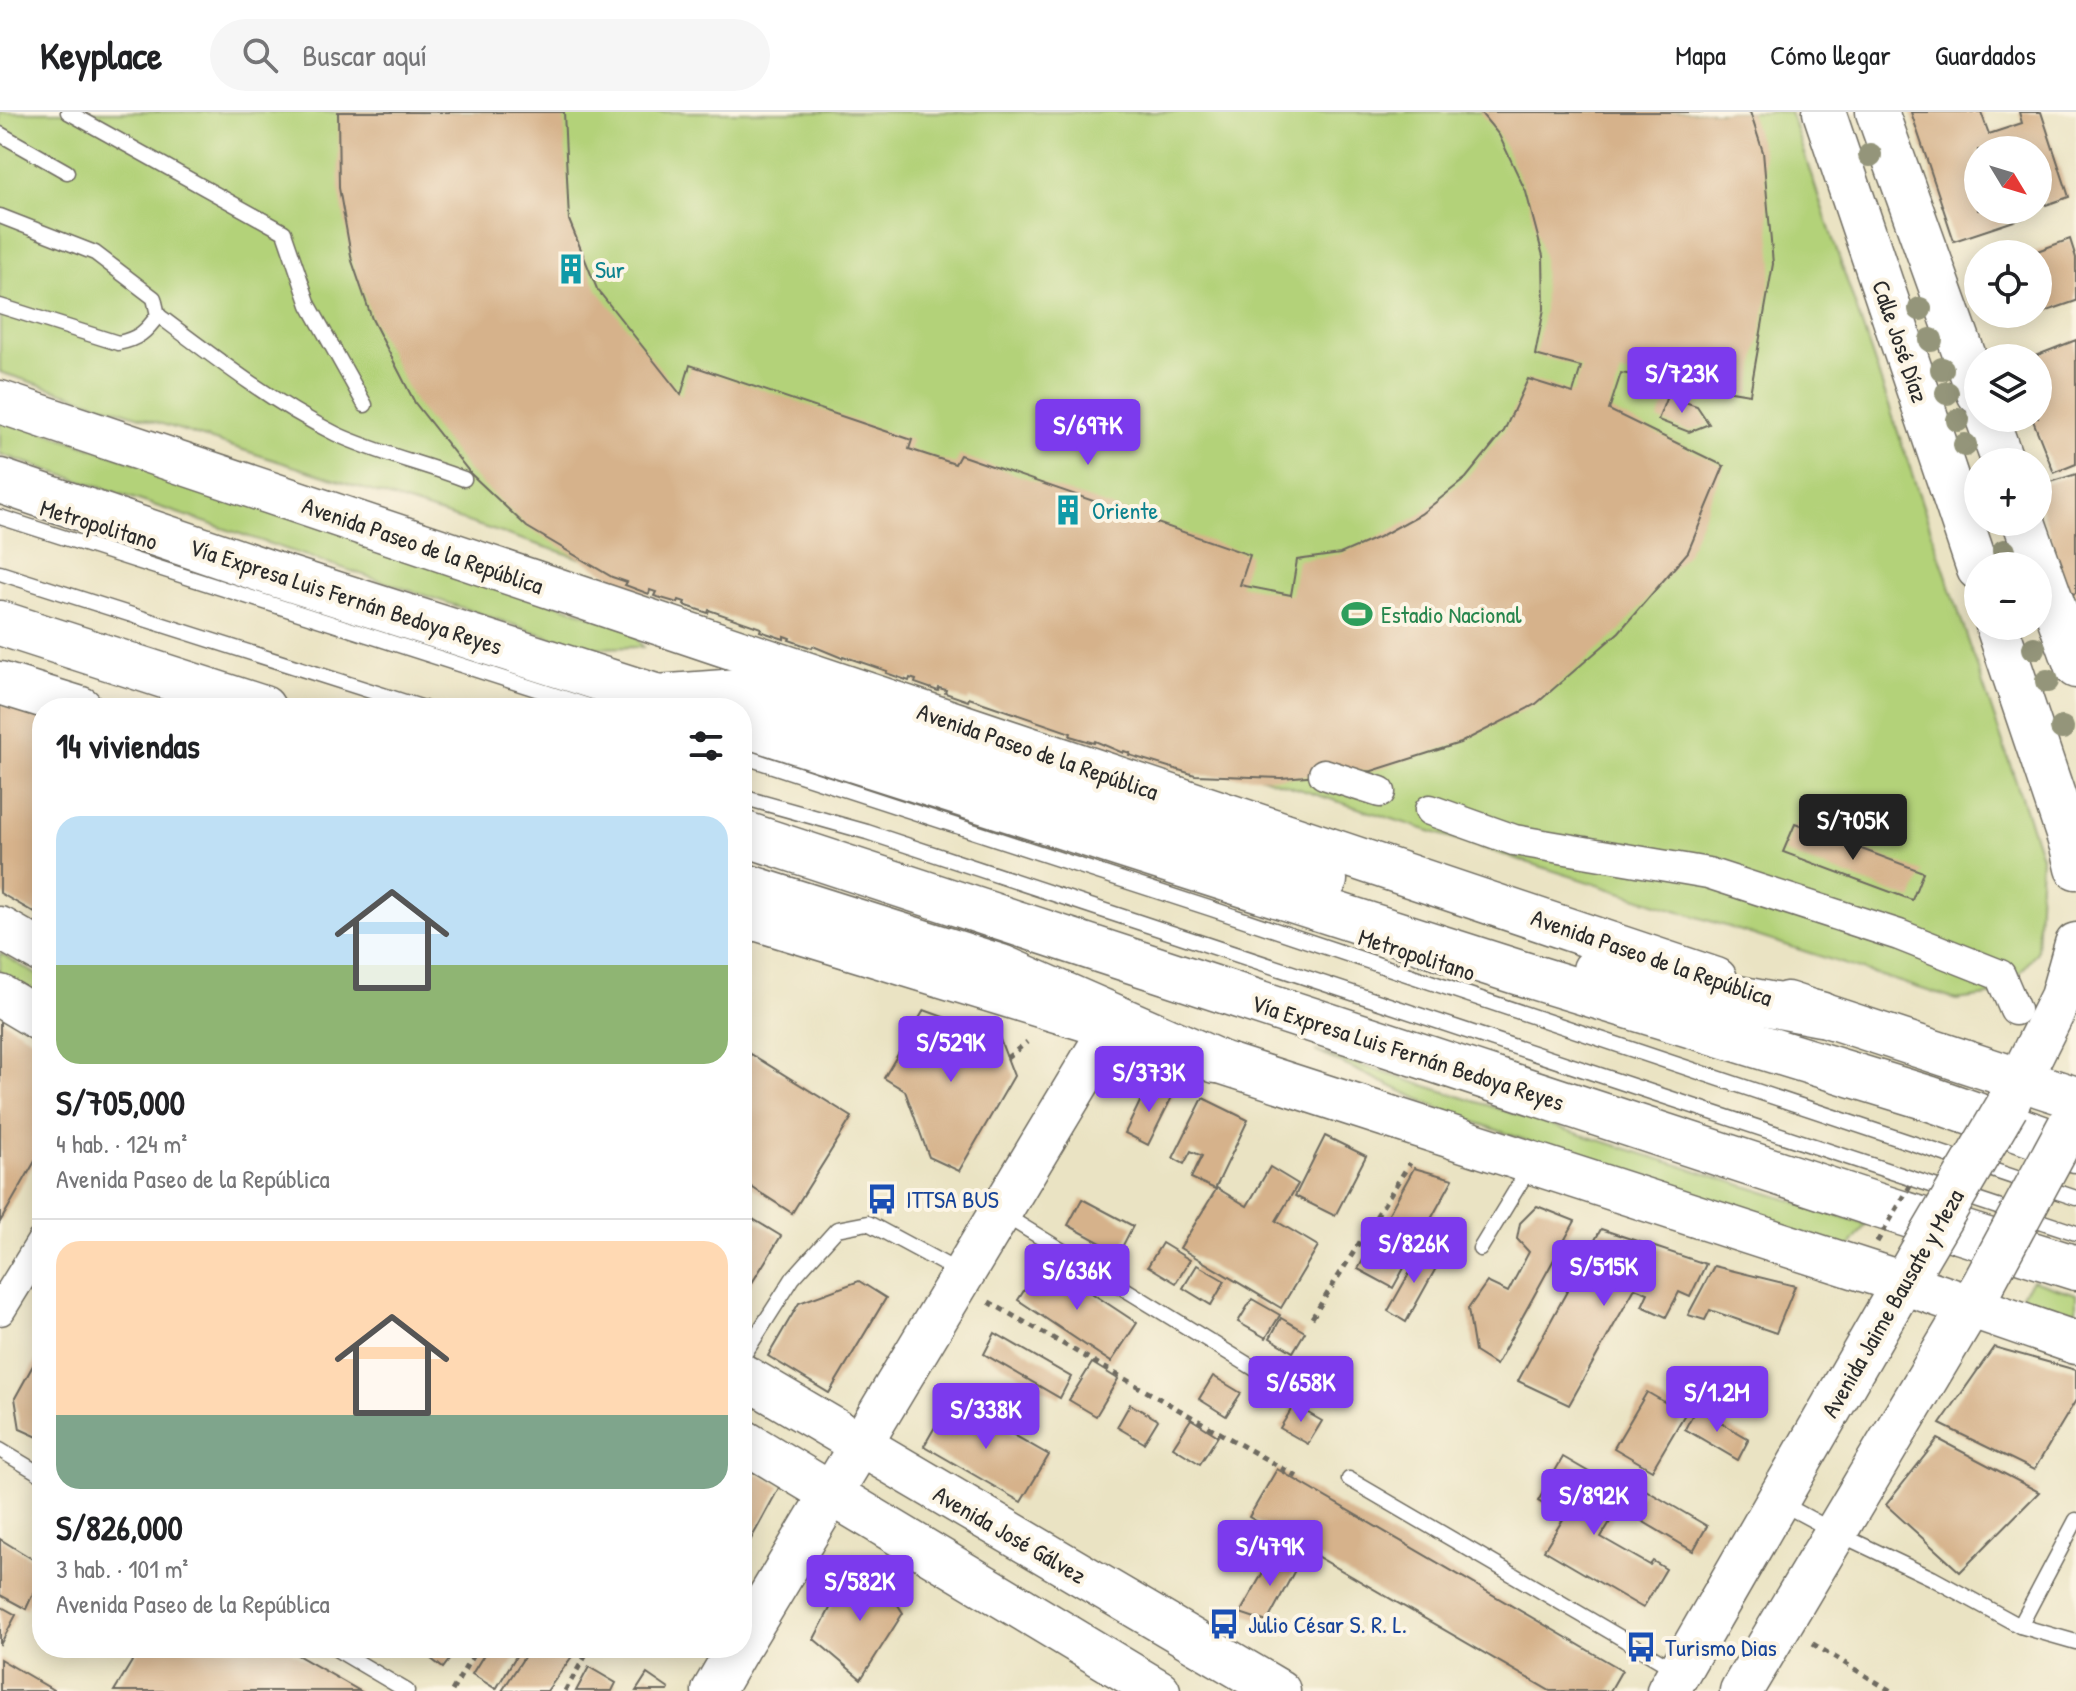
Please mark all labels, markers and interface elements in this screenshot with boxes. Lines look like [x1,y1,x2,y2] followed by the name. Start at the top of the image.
[210,19,770,91] search box
[40,29,162,81] text: Keyplace
[238,33,282,77] icon: search
[302,35,427,75] text: Buscar aquí
[1675,36,1726,74] text: Mapa
[1770,36,1891,74] text: Cómo llegar
[1935,36,2036,74] text: Guardados
[1964,136,2052,224] north arrow
[1964,136,2052,640] map controls
[1964,240,2052,328] button: locate
[554,252,588,286] building icon: Sur
[595,253,625,285] place label: Sur
[1865,276,1937,406] street label: Calle José Díaz
[1964,344,2052,432] button: layers
[1617,347,1747,415] pin: S/723K
[1645,355,1719,390] text: S/723K
[1023,399,1153,467] pin: S/697K
[1053,407,1123,442] text: S/697K
[1964,448,2052,536] button: +
[298,489,548,601] street label: Avenida Paseo de la República
[37,491,162,557] street label: Metropolitano
[1051,493,1085,527] building icon: Oriente
[1092,494,1159,526] place label: Oriente
[186,530,506,662] street label: Vía Expresa Luis Fernán Bedoya Reyes
[1964,552,2052,640] button: −
[1340,597,1374,631] sports icon: Estadio Nacional
[1381,598,1522,630] place label: Estadio Nacional
[913,695,1163,807] street label: Avenida Paseo de la República
[56,723,200,769] text: 14 viviendas
[684,724,728,768] icon: filters
[1788,794,1918,862] pin: S/705K
[1817,802,1889,837] text: S/705K
[320,868,464,1012] icon: home
[1527,901,1777,1013] street label: Avenida Paseo de la República
[1355,920,1480,988] street label: Metropolitano
[1248,986,1568,1118] street label: Vía Expresa Luis Fernán Bedoya Reyes
[886,1016,1016,1084] pin: S/529K
[916,1024,986,1059] text: S/529K
[1084,1046,1214,1114] pin: S/373K
[1113,1054,1185,1089] text: S/373K
[56,1080,185,1126] text: S/705,000
[56,1126,187,1161] text: 4 hab. · 124 m²
[56,1161,330,1196] text: Avenida Paseo de la República
[865,1182,899,1216] bus stop icon: ITTSA BUS
[906,1183,999,1215] place label: ITTSA BUS
[1813,1183,1971,1423] street label: Avenida Jaime Bausate y Meza
[1349,1217,1479,1285] pin: S/826K
[1379,1225,1449,1260] text: S/826K
[1539,1240,1669,1308] pin: S/515K
[1012,1244,1142,1312] pin: S/636K
[1570,1248,1638,1283] text: S/515K
[1043,1252,1111,1287] text: S/636K
[320,1293,464,1437] icon: home
[1236,1356,1366,1424] pin: S/658K
[1266,1364,1336,1399] text: S/658K
[1652,1366,1782,1434] pin: S/1.2M
[1684,1374,1750,1409] text: S/1.2M
[921,1383,1051,1451] pin: S/338K
[950,1391,1022,1426] text: S/338K
[1529,1469,1659,1537] pin: S/892K
[928,1477,1092,1591] street label: Avenida José Gálvez
[1559,1477,1629,1512] text: S/892K
[56,1505,183,1551] text: S/826,000
[1205,1520,1335,1588] pin: S/479K
[1236,1528,1304,1563] text: S/479K
[56,1551,188,1586] text: 3 hab. · 101 m²
[795,1555,925,1623] pin: S/582K
[825,1563,895,1598] text: S/582K
[56,1586,330,1621] text: Avenida Paseo de la República
[1207,1607,1241,1641] bus stop icon: Julio César S. R. L.
[1248,1608,1407,1640] place label: Julio César S. R. L.
[1624,1630,1658,1664] bus stop icon: Turismo Dias
[1665,1631,1777,1663] place label: Turismo Dias

